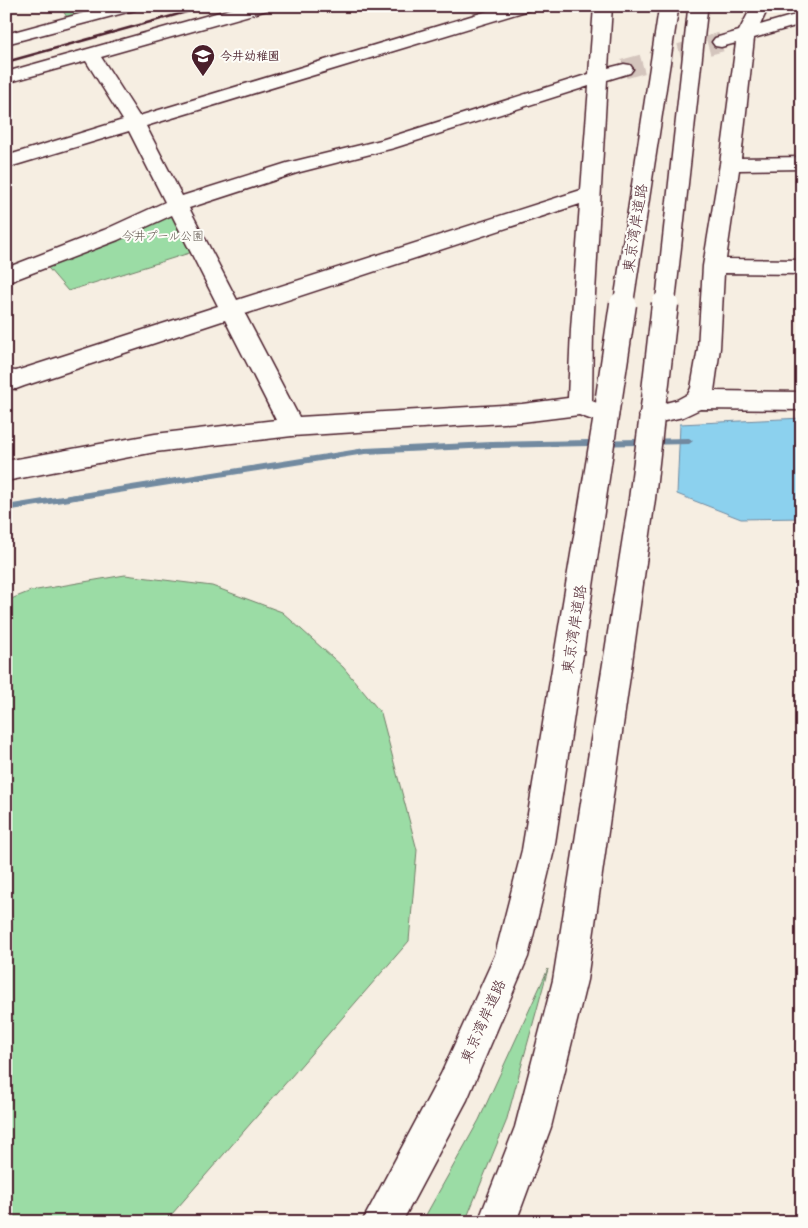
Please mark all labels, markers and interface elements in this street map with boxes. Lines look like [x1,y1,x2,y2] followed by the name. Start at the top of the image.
[190,43,216,77] school or university icon: 今井幼稚園
[220,47,280,63] place label: 今井幼稚園
[617,182,651,274] street label: 東京湾岸道路
[122,227,204,243] park label: 今井プール公園
[556,583,590,675] street label: 東京湾岸道路
[455,975,510,1066] street label: 東京湾岸道路

